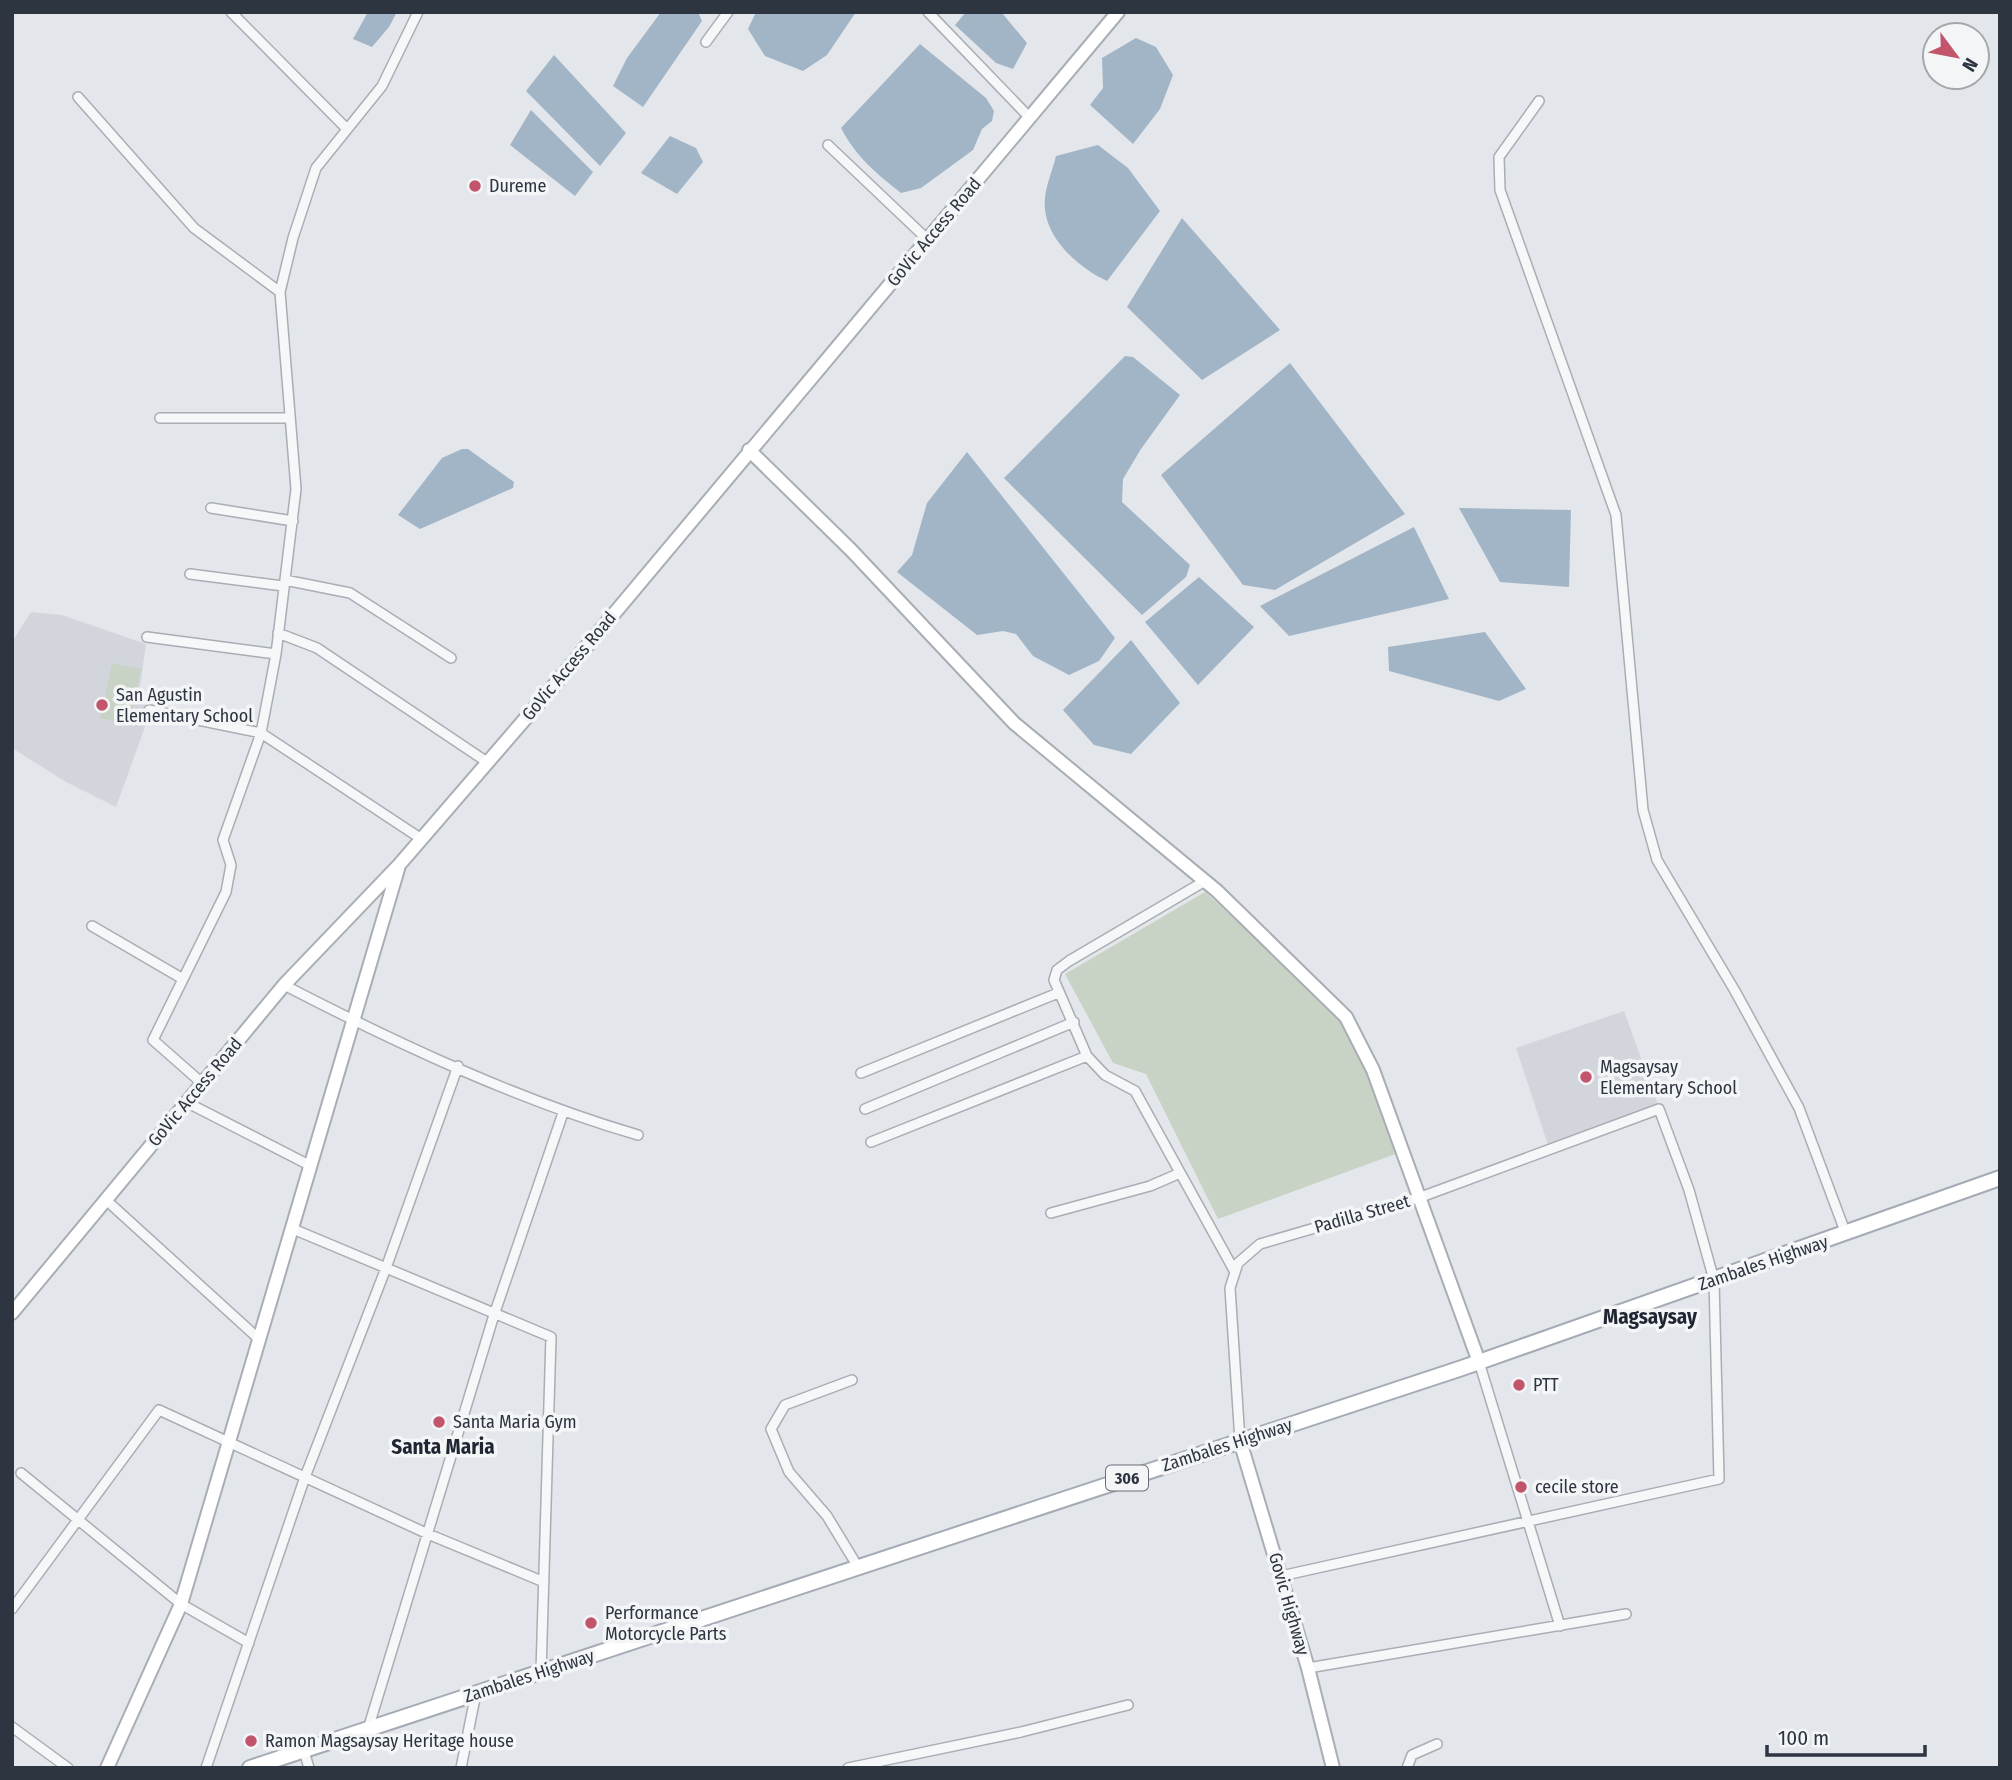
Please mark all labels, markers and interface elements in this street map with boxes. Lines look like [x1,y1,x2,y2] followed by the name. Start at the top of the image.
[1921,21,1991,91] north arrow
[1957,54,1983,76] text: N
[882,173,986,291] street label: GoVic Access Road
[489,175,546,197] place label: Dureme
[467,178,483,194] marker: Dureme
[517,607,621,725] street label: GoVic Access Road
[116,684,253,727] place label: San Agustin Elementary School
[94,697,110,713] marker: San Agustin Elementary School
[143,1033,247,1151] street label: GoVic Access Road
[1600,1056,1737,1099] place label: Magsaysay Elementary School
[1578,1069,1594,1085] marker: Magsaysay Elementary School
[1312,1190,1412,1238] street label: Padilla Street
[1695,1230,1831,1296] street label: Zambales Highway
[1603,1304,1698,1330] district label: Magsaysay
[1533,1374,1559,1396] place label: PTT
[1511,1377,1527,1393] marker: PTT
[453,1411,577,1433] place label: Santa Maria Gym
[431,1414,447,1430] marker: Santa Maria Gym
[1159,1414,1295,1476] street label: Zambales Highway
[391,1434,495,1460] district label: Santa Maria
[1106,1466,1148,1490] road number: 306
[1535,1476,1619,1498] place label: cecile store
[1513,1479,1529,1495] marker: cecile store
[1264,1550,1314,1658] street label: Govic Highway
[605,1602,727,1645] place label: Performance Motorcycle Parts
[583,1615,599,1631] marker: Performance Motorcycle Parts
[461,1645,597,1707] street label: Zambales Highway
[1767,1714,1924,1758] scale bar
[1778,1725,1829,1751] text: 100 m
[265,1730,514,1752] place label: Ramon Magsaysay Heritage house
[243,1733,259,1749] marker: Ramon Magsaysay Heritage house

